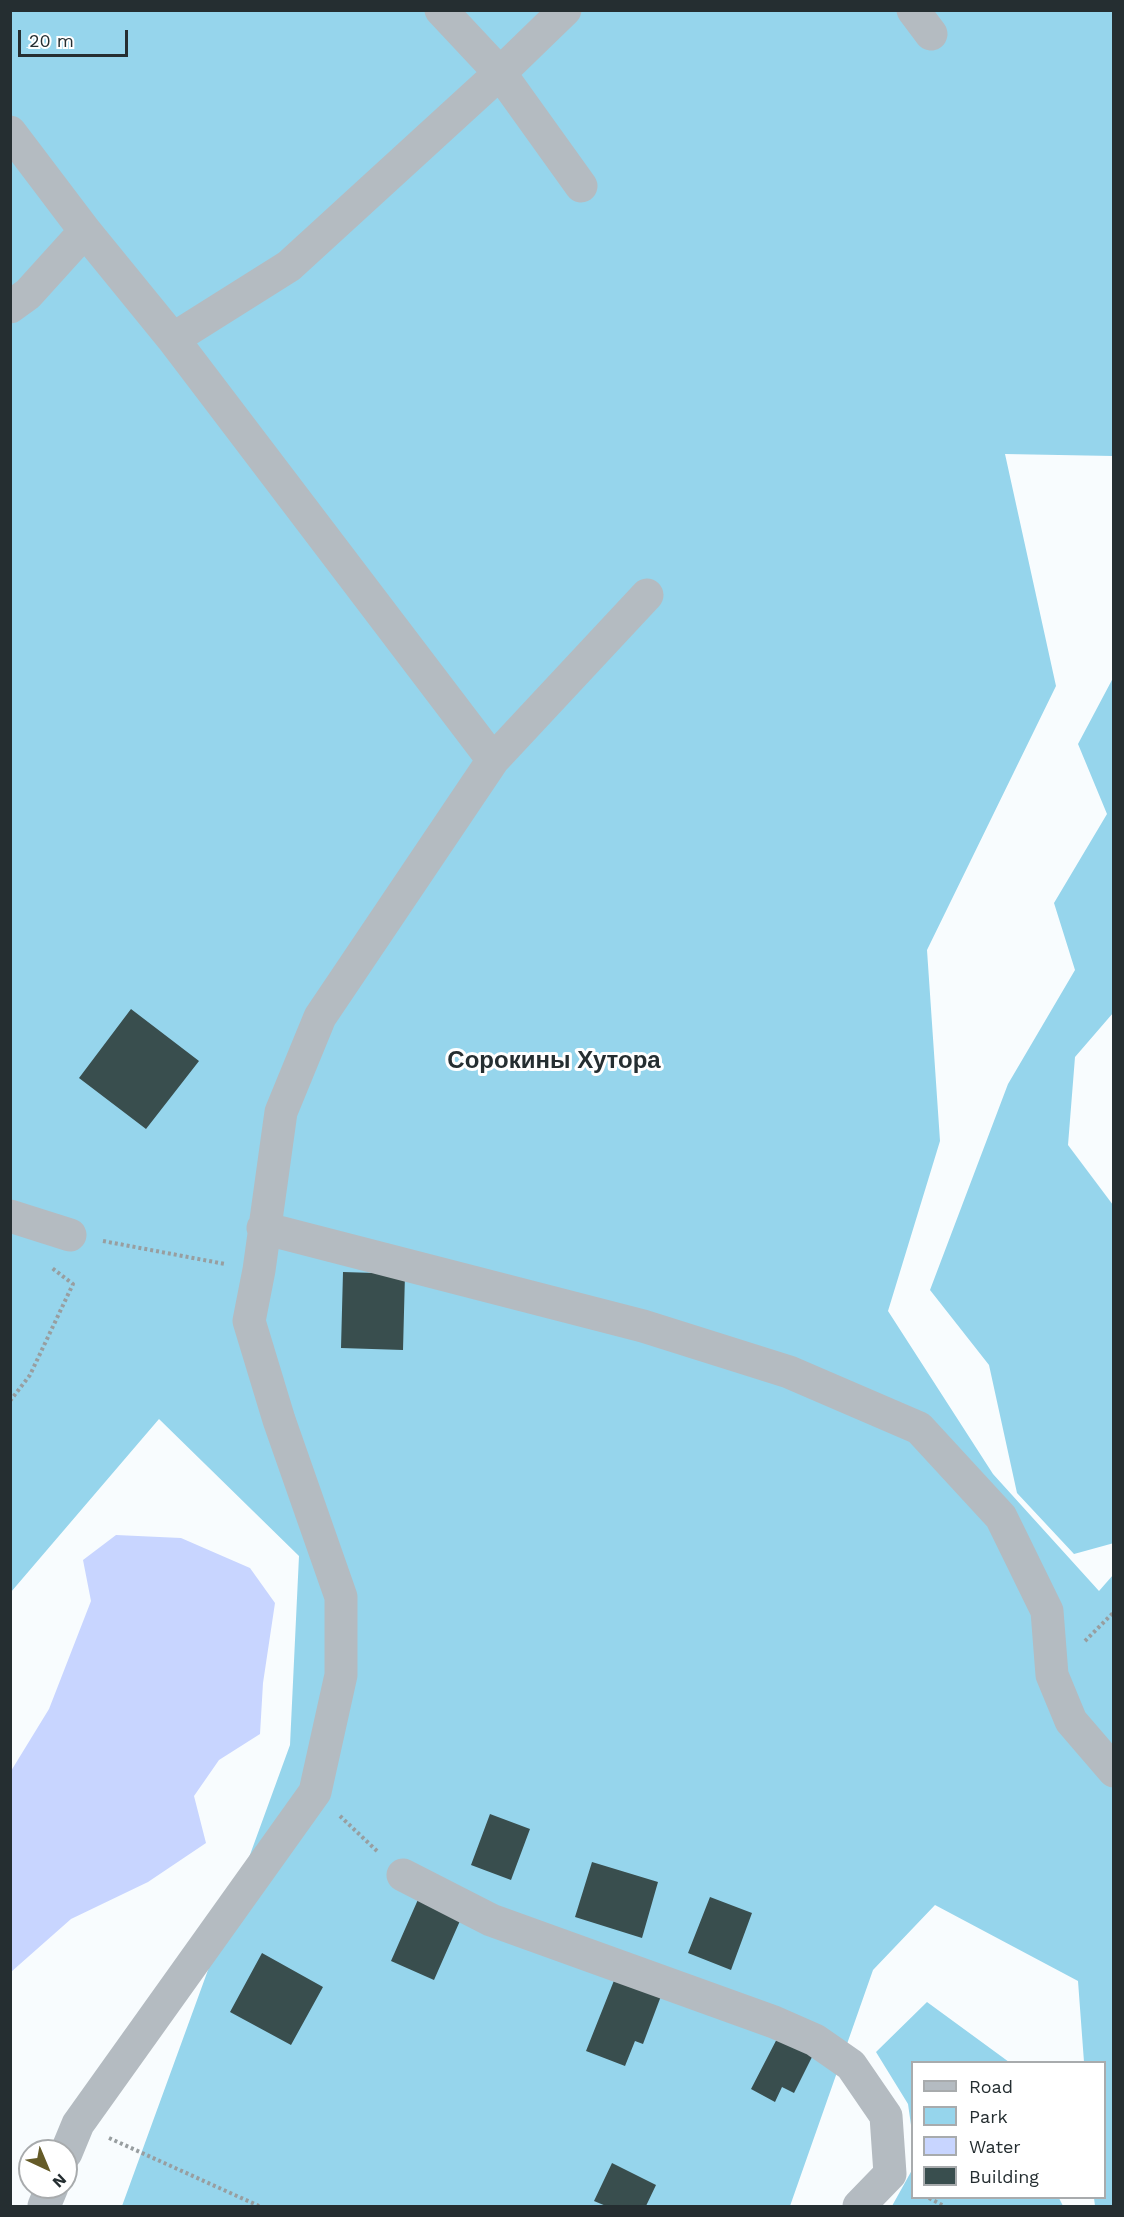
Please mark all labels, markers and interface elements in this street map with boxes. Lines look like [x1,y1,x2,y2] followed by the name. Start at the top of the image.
[21,18,130,56] scale bar
[29,30,74,51] text: 20 m
[447,1047,661,1075] district label: Сорокины Хутора
[911,2061,1106,2199] legend
[969,2076,1013,2097] text: Road
[969,2106,1008,2127] text: Park
[969,2136,1021,2157] text: Water
[18,2139,78,2199] north arrow
[969,2166,1039,2187] text: Building
[49,2170,70,2192] text: N

